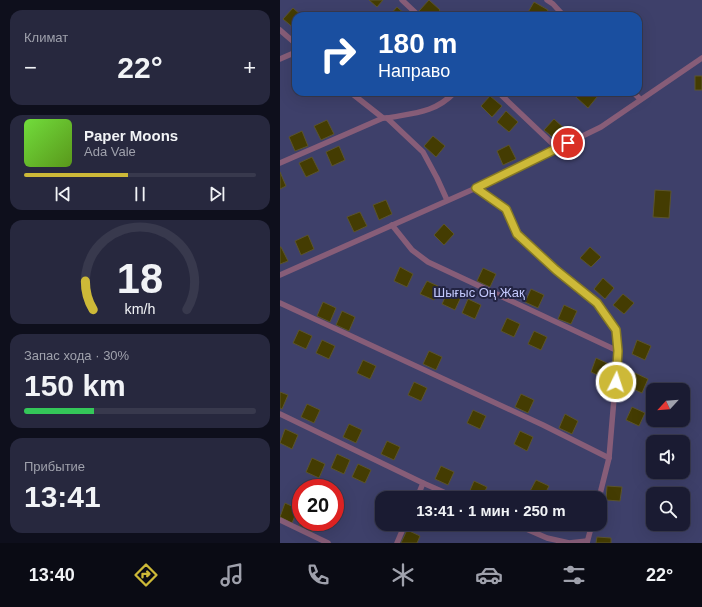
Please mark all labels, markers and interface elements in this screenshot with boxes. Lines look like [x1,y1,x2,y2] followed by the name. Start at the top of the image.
[312,28,364,80] icon: right
[378,28,457,59] text: 180 m
[24,30,68,45] text: Климат
[117,51,163,84] text: 22°
[24,55,37,80] text: −
[243,55,256,80] text: +
[378,61,450,81] text: Направо
[551,126,585,160] pin
[84,127,178,144] text: Paper Moons
[557,132,579,154] icon: arrive
[84,144,136,159] text: Ada Vale
[52,183,74,205] icon: previous
[129,183,151,205] icon: pause
[206,183,228,205] icon: next
[117,254,163,301] text: 18
[433,285,525,300] park label: Шығыс Оң Жақ
[125,300,156,316] text: km/h
[24,348,129,363] text: Запас хода · 30%
[595,361,637,403] position arrow
[24,369,126,402] text: 150 km
[646,383,690,427] north arrow
[646,383,690,531] map controls
[646,435,690,479] button: sound
[24,459,85,474] text: Прибытие
[292,479,344,531] speed limit sign: 20
[24,480,101,513] text: 13:41
[646,487,690,531] button: search
[416,502,566,519] text: 13:41 · 1 мин · 250 m
[132,561,160,589] icon: directions
[218,561,246,589] icon: music
[304,561,332,589] icon: phone
[389,561,417,589] icon: climate
[475,561,503,589] icon: car
[560,561,588,589] icon: filters
[29,565,75,585] text: 13:40
[646,565,673,585] text: 22°

